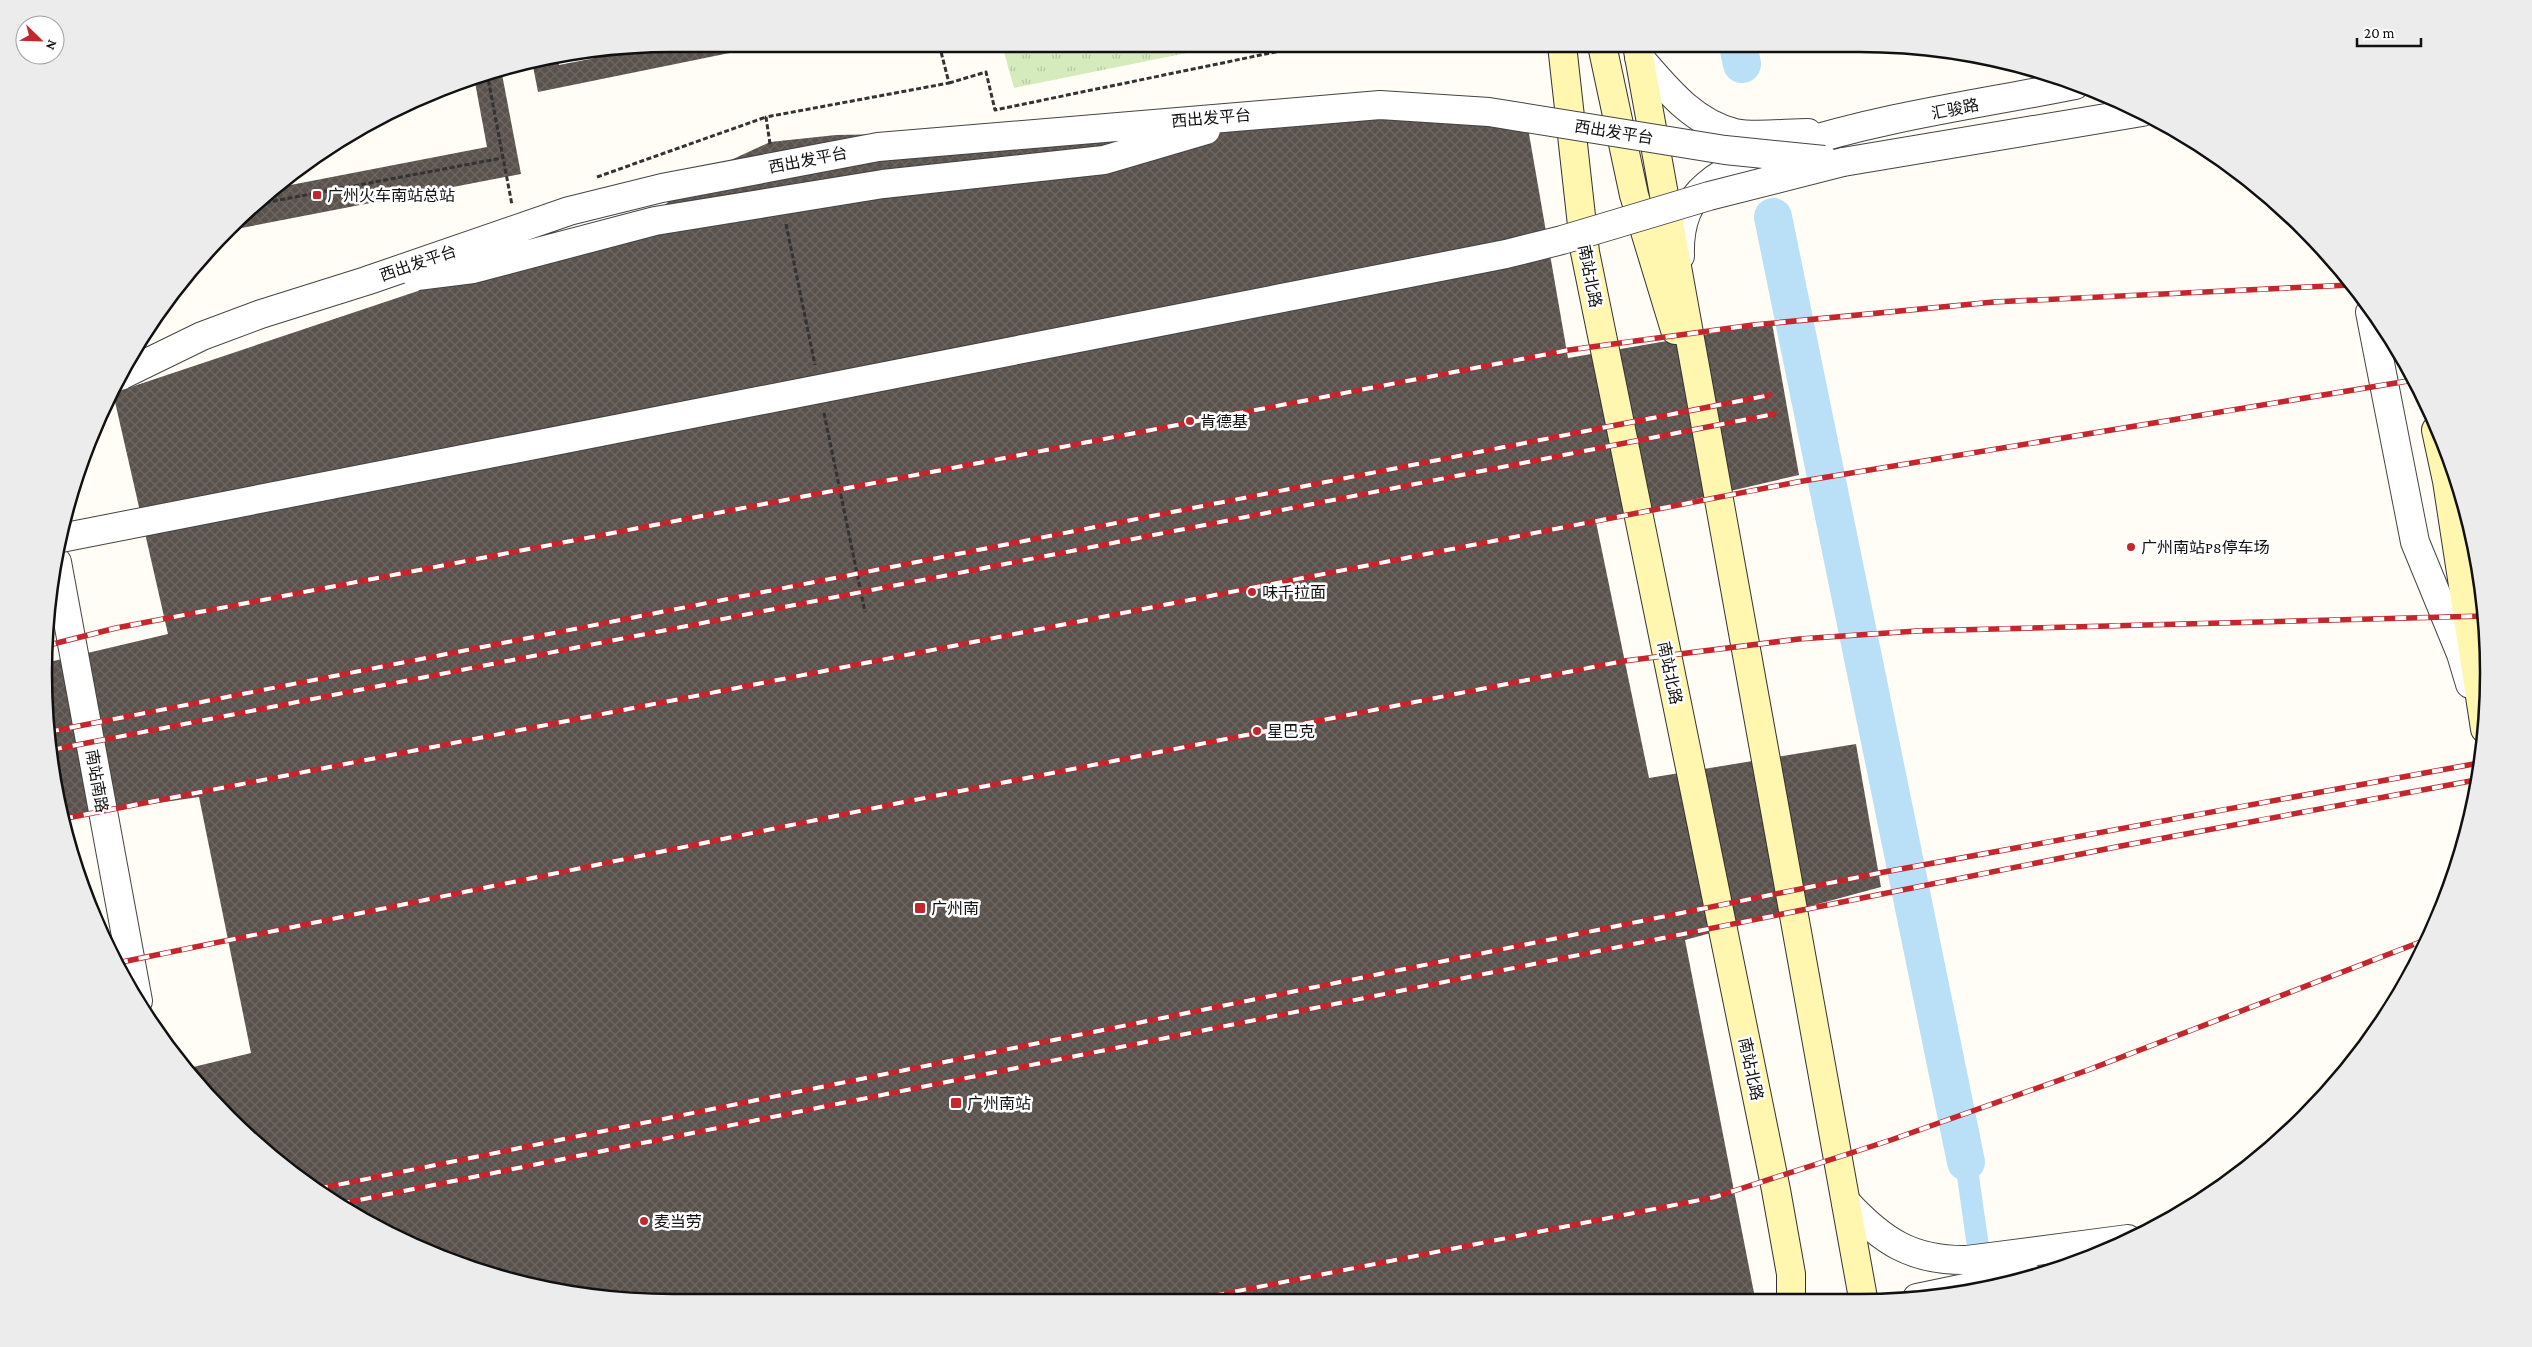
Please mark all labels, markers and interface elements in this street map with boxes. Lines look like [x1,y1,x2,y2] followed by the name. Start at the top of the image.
[15,15,65,65] north arrow
[2357,15,2421,47] scale bar
[2364,25,2395,41] text: 20 m
[43,38,61,53] text: N
[1930,96,1980,122] street label: 汇骏路
[1170,106,1252,130] street label: 西出发平台
[1573,117,1655,147] street label: 西出发平台
[767,144,849,176] street label: 西出发平台
[327,187,455,204] place label: 广州火车南站总站
[311,189,323,201] marker: 广州火车南站总站
[377,242,459,284] street label: 西出发平台
[1576,243,1604,309] street label: 南站北路
[1200,413,1248,430] place label: 肯德基
[1184,415,1196,427] marker: 肯德基
[2141,539,2270,556] place label: 广州南站P8停车场
[2125,541,2137,553] marker: 广州南站P8停车场
[1262,584,1326,601] place label: 味千拉面
[1246,586,1258,598] marker: 味千拉面
[1655,640,1685,706] street label: 南站北路
[1267,723,1315,740] place label: 星巴克
[1251,725,1263,737] marker: 星巴克
[83,748,111,814] street label: 南站南路
[931,900,979,917] place label: 广州南
[913,901,927,915] marker: 广州南
[1736,1036,1766,1102] street label: 南站北路
[967,1095,1031,1112] place label: 广州南站
[949,1096,963,1110] marker: 广州南站
[654,1213,702,1230] place label: 麦当劳
[638,1215,650,1227] marker: 麦当劳

